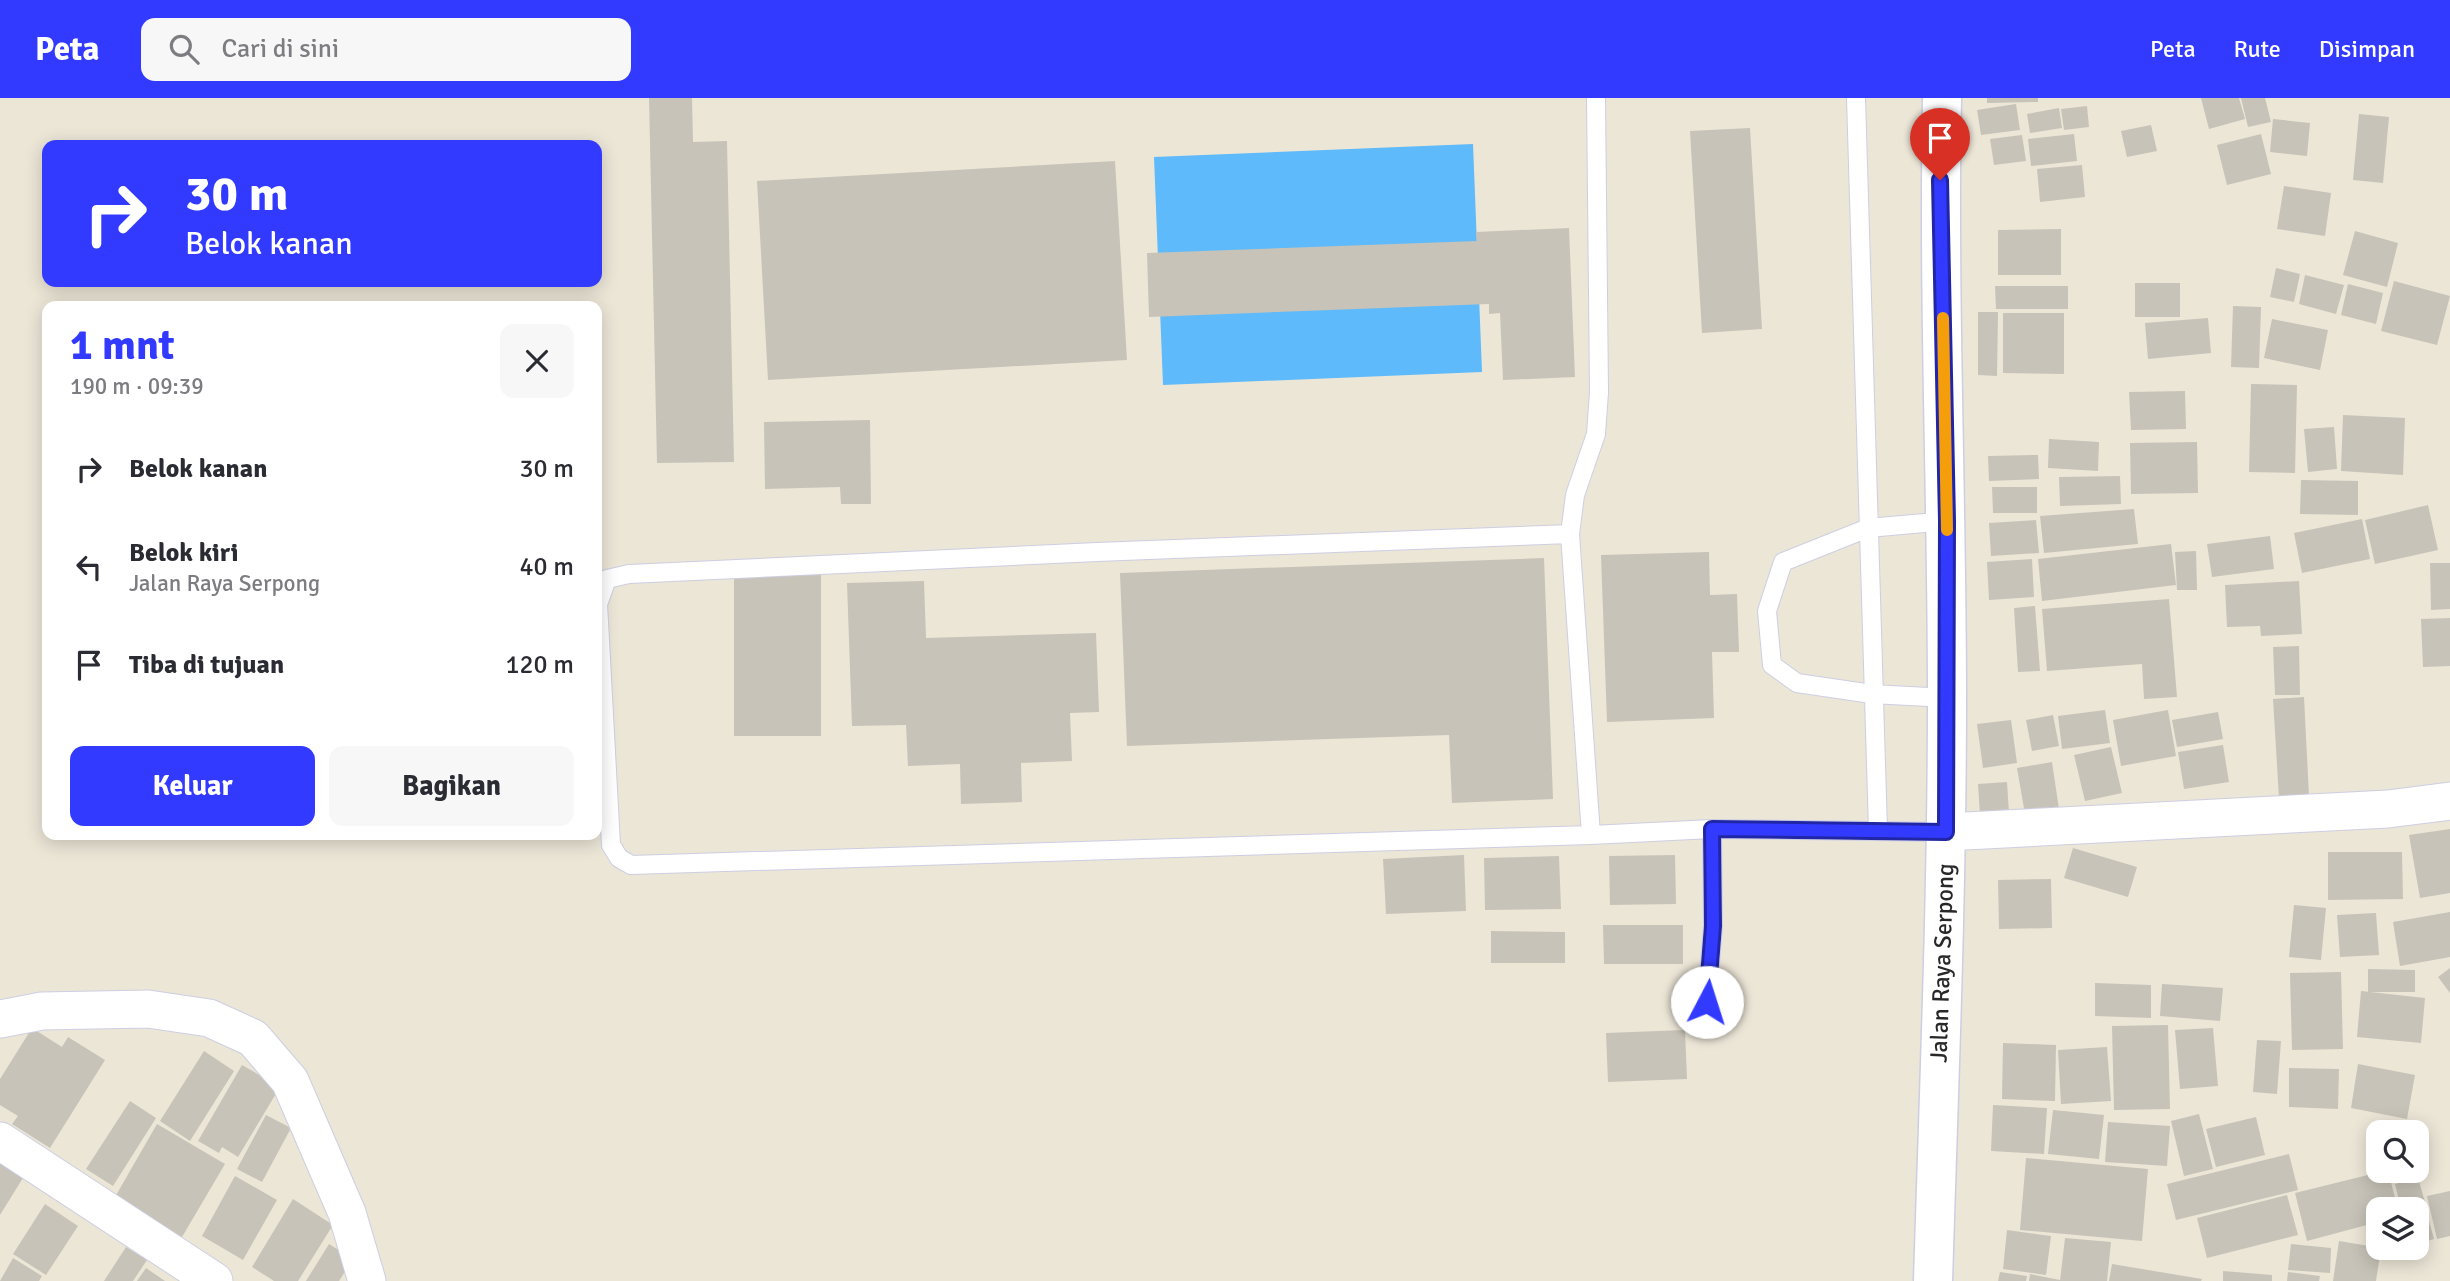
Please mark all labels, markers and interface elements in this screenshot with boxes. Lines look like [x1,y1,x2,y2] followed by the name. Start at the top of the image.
[141,18,631,81] search box
[35,29,99,70] text: Peta
[165,30,203,68] icon: search
[221,33,339,65] text: Cari di sini
[2150,34,2196,64] text: Peta
[2234,34,2281,64] text: Rute
[2319,34,2415,64] text: Disimpan
[1910,108,1970,180] pin
[1921,119,1959,157] icon: arrive
[185,164,288,224] text: 30 m
[70,168,161,259] icon: right
[185,224,353,263] text: Belok kanan
[70,320,175,371] text: 1 mnt
[500,324,574,398] button: close
[70,372,204,401] text: 190 m · 09:39
[70,450,108,488] icon: right
[129,453,267,485] text: Belok kanan
[519,453,574,485] text: 30 m
[129,537,238,569] text: Belok kiri
[70,548,108,586] icon: left
[519,551,574,583] text: 40 m
[129,569,320,598] text: Jalan Raya Serpong
[70,646,108,684] icon: arrive
[129,649,284,681] text: Tiba di tujuan
[505,649,574,681] text: 120 m
[70,746,315,826] button: Keluar
[329,746,574,826] button: Bagikan
[1924,863,1960,1063] street label: Jalan Raya Serpong
[1670,965,1744,1039] position arrow
[2366,1120,2429,1260] map controls
[2366,1120,2429,1183] button: search
[2366,1197,2429,1260] button: layers

